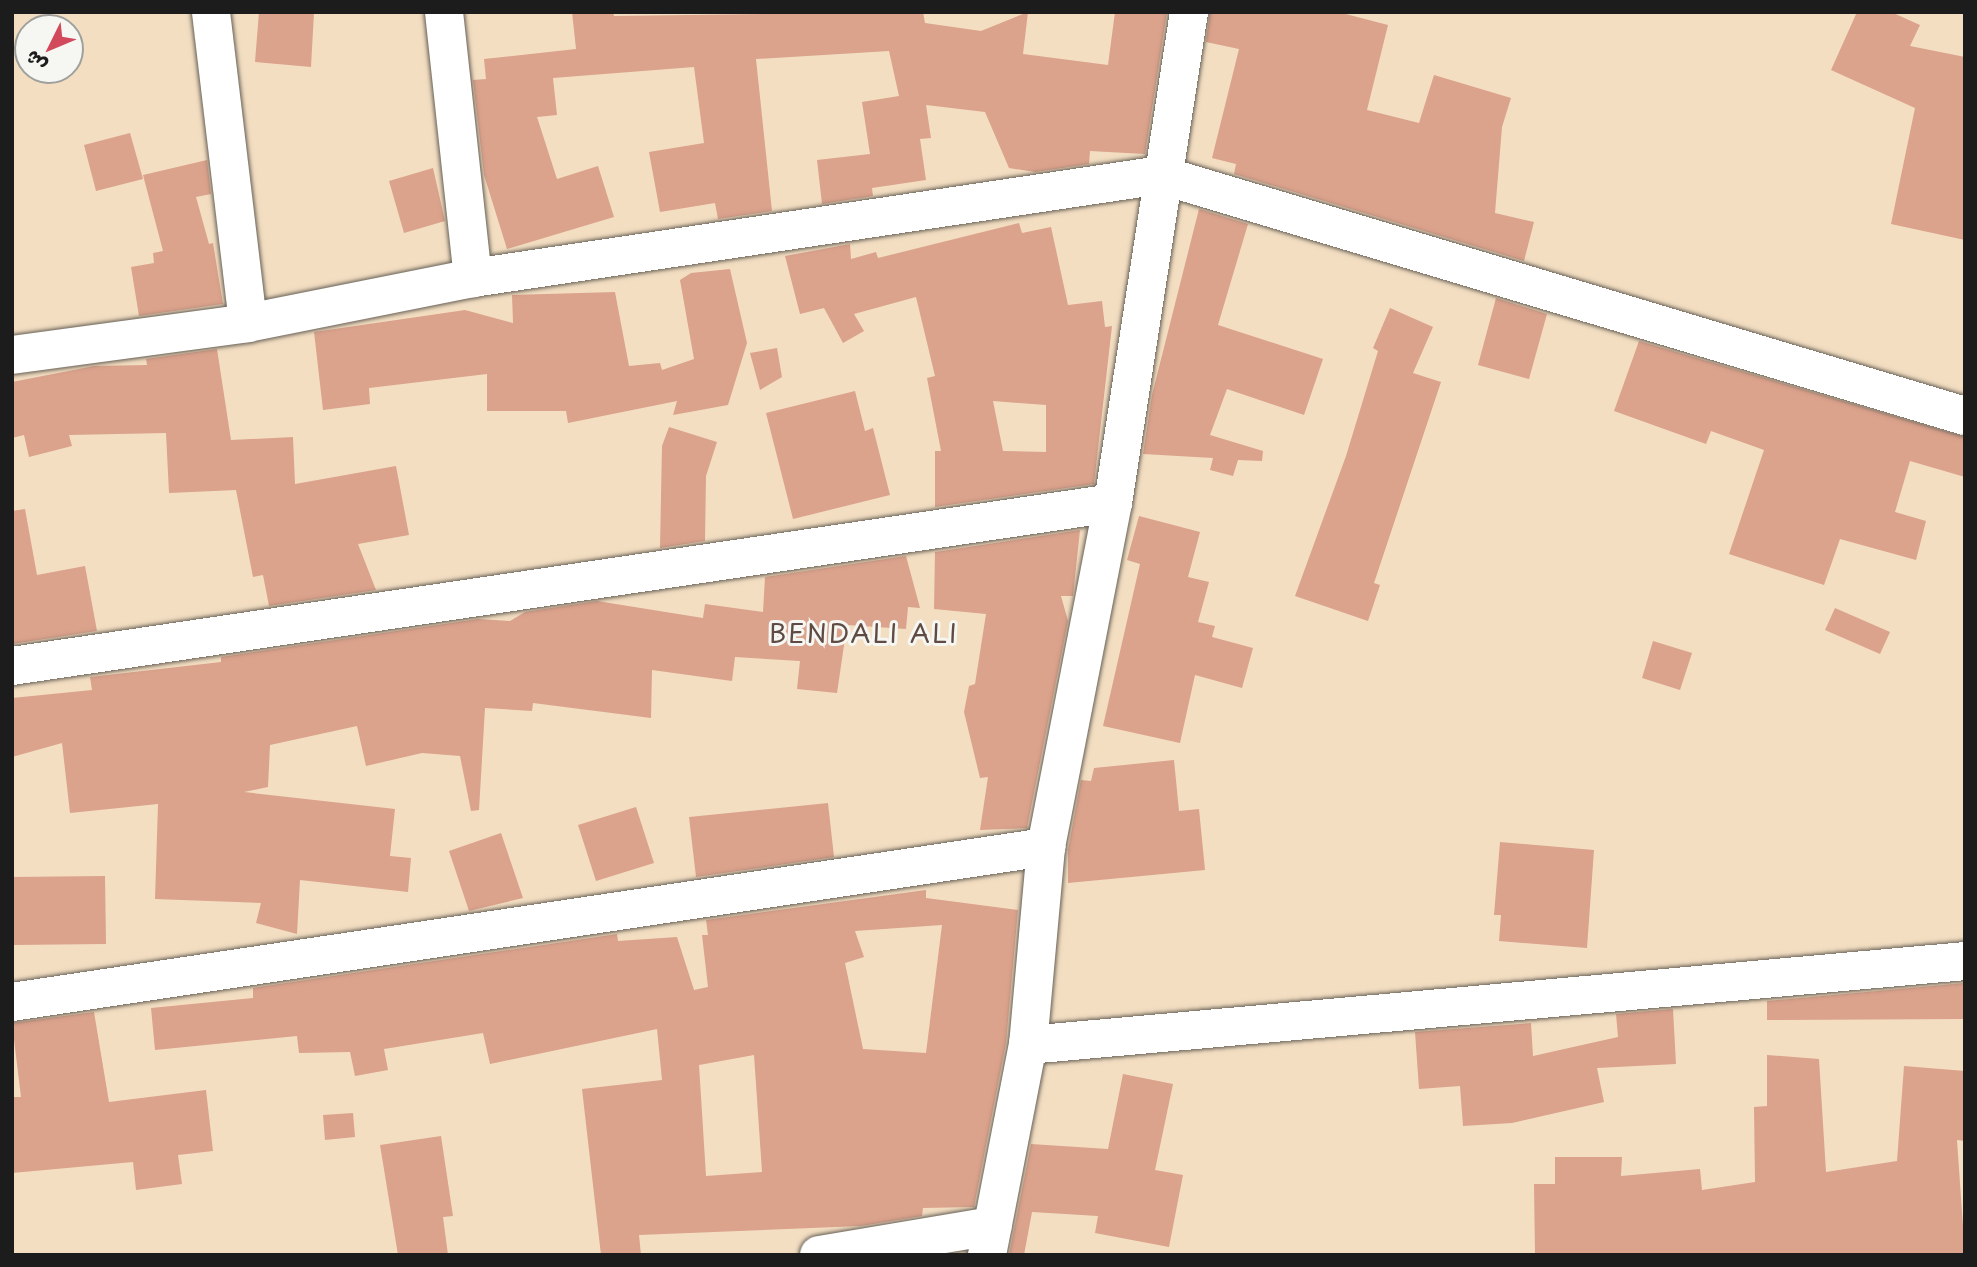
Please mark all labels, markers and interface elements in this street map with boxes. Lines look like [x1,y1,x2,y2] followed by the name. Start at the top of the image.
[14,14,84,84] north arrow
[18,45,52,79] text: ش
[769,617,959,649] district label: BENDALI ALI

